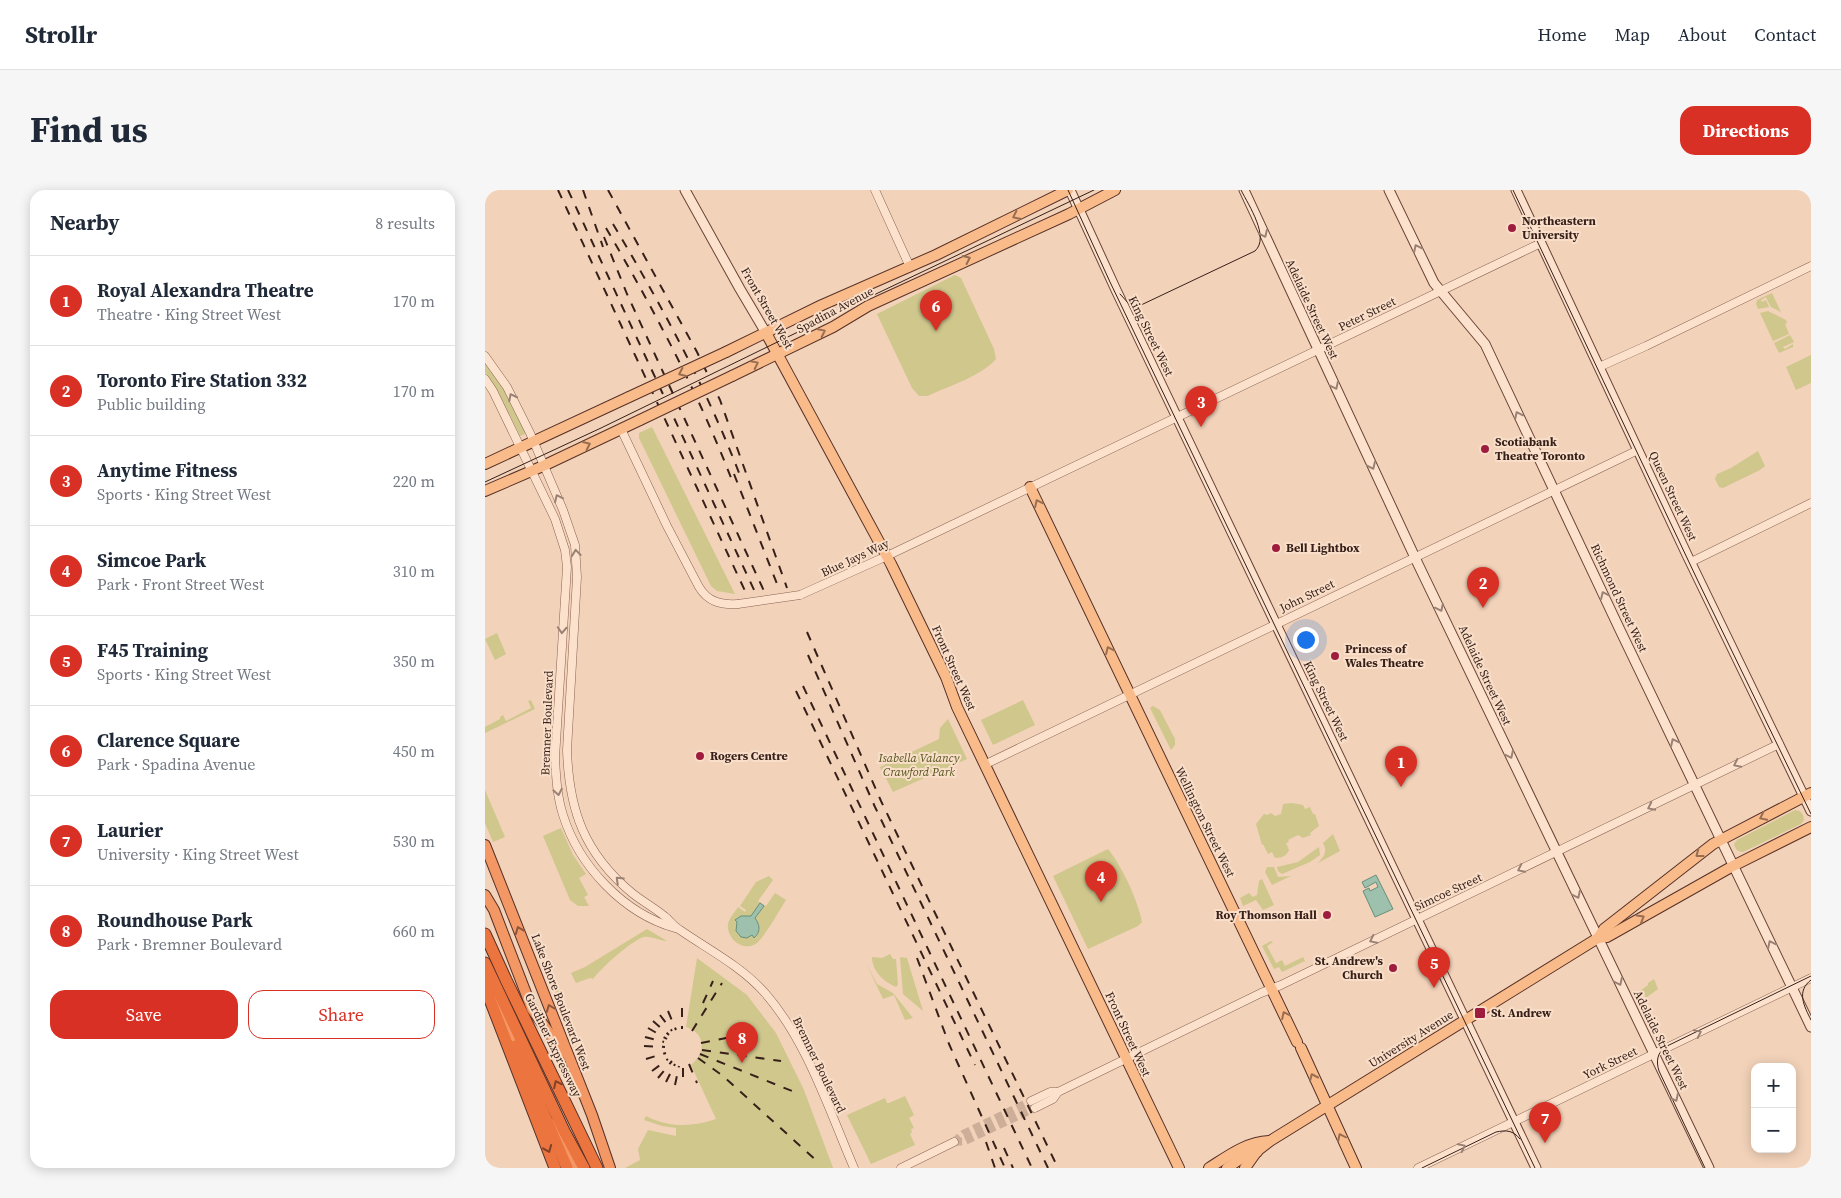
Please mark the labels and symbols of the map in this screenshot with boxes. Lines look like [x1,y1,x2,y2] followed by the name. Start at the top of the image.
[1012,210,1021,220] one-way arrow
[1522,213,1597,243] place label: Northeastern University
[1506,222,1518,234] marker: Northeastern University
[1258,229,1268,238] one-way arrow
[1412,244,1423,253] one-way arrow
[962,255,971,265] one-way arrow
[1282,256,1342,362] street label: Adelaide Street West
[737,264,797,352] street label: Front Street West
[794,283,876,337] street label: Spadina Avenue
[920,290,952,331] pin: 6
[1125,293,1177,379] street label: King Street West
[1336,293,1398,335] street label: Peter Street
[817,328,826,338] one-way arrow
[750,360,759,371] one-way arrow
[678,366,687,377] one-way arrow
[1328,380,1338,389] one-way arrow
[1185,386,1217,427] pin: 3
[508,394,518,403] one-way arrow
[1514,411,1524,420] one-way arrow
[1495,434,1585,464] place label: Scotiabank Theatre Toronto
[582,441,591,452] one-way arrow
[1479,443,1491,455] marker: Scotiabank Theatre Toronto
[1645,449,1701,543] street label: Queen Street West
[1366,461,1377,470] one-way arrow
[553,494,564,503] one-way arrow
[1035,500,1045,509] one-way arrow
[818,535,892,581] street label: Blue Jays Way
[1286,540,1360,556] place label: Bell Lightbox
[1587,541,1651,655] street label: Richmond Street West
[1270,542,1282,554] marker: Bell Lightbox
[571,549,582,557] one-way arrow
[1467,567,1499,608] pin: 2
[1276,576,1337,617] street label: John Street
[1599,591,1610,600] one-way arrow
[1433,603,1444,612] one-way arrow
[1455,622,1515,728] street label: Adelaide Street West
[928,623,980,713] street label: Front Street West
[557,627,568,635] one-way arrow
[1293,627,1319,653] your location
[1345,641,1424,671] place label: Princess of Wales Theatre
[1105,646,1116,655] one-way arrow
[1329,650,1341,662] marker: Princess of Wales Theatre
[1300,658,1352,744] street label: King Street West
[537,670,557,776] street label: Bremner Boulevard
[1670,738,1680,747] one-way arrow
[1385,746,1417,787] pin: 1
[710,748,788,764] place label: Rogers Centre
[1503,749,1513,758] one-way arrow
[694,750,706,762] marker: Rogers Centre
[878,750,960,780] park label: Isabella Valancy Crawford Park
[1733,758,1742,769] one-way arrow
[1171,764,1239,880] street label: Wellington Street West
[552,788,563,797] one-way arrow
[1647,800,1656,811] one-way arrow
[1759,811,1768,821] one-way arrow
[1696,848,1705,856] one-way arrow
[1085,861,1117,902] pin: 4
[1517,863,1526,873] one-way arrow
[1412,869,1485,915] street label: Simcoe Street
[616,877,625,886] one-way arrow
[1571,890,1581,899] one-way arrow
[1216,907,1317,923] place label: Roy Thomson Hall
[1321,909,1333,921] marker: Roy Thomson Hall
[1635,914,1644,924] one-way arrow
[515,927,525,935] one-way arrow
[528,932,594,1073] street label: Lake Shore Boulevard West
[1369,934,1378,944] one-way arrow
[1767,940,1777,949] one-way arrow
[1418,947,1450,988] pin: 5
[1315,953,1384,983] place label: St. Andrew's Church
[1387,962,1399,974] marker: St. Andrew's Church
[1613,977,1623,986] one-way arrow
[1630,988,1692,1092] street label: Adelaide Street West
[1101,989,1155,1079] street label: Front Street West
[521,990,585,1100] street label: Gardiner Expressway
[546,1004,556,1013] one-way arrow
[1491,1005,1552,1021] place label: St. Andrew
[1473,1006,1487,1020] marker: St. Andrew
[1366,1007,1456,1071] street label: University Avenue
[1281,1011,1291,1020] one-way arrow
[789,1014,849,1116] street label: Bremner Boulevard
[726,1022,758,1063] pin: 8
[1693,1029,1702,1039] one-way arrow
[1580,1043,1640,1083] street label: York Street
[1309,1073,1320,1082] one-way arrow
[553,1081,563,1090] one-way arrow
[1669,1093,1680,1102] one-way arrow
[1529,1102,1561,1143] pin: 7
[1337,1133,1348,1142] one-way arrow
[1456,1143,1465,1153] one-way arrow
[541,1144,552,1153] one-way arrow

